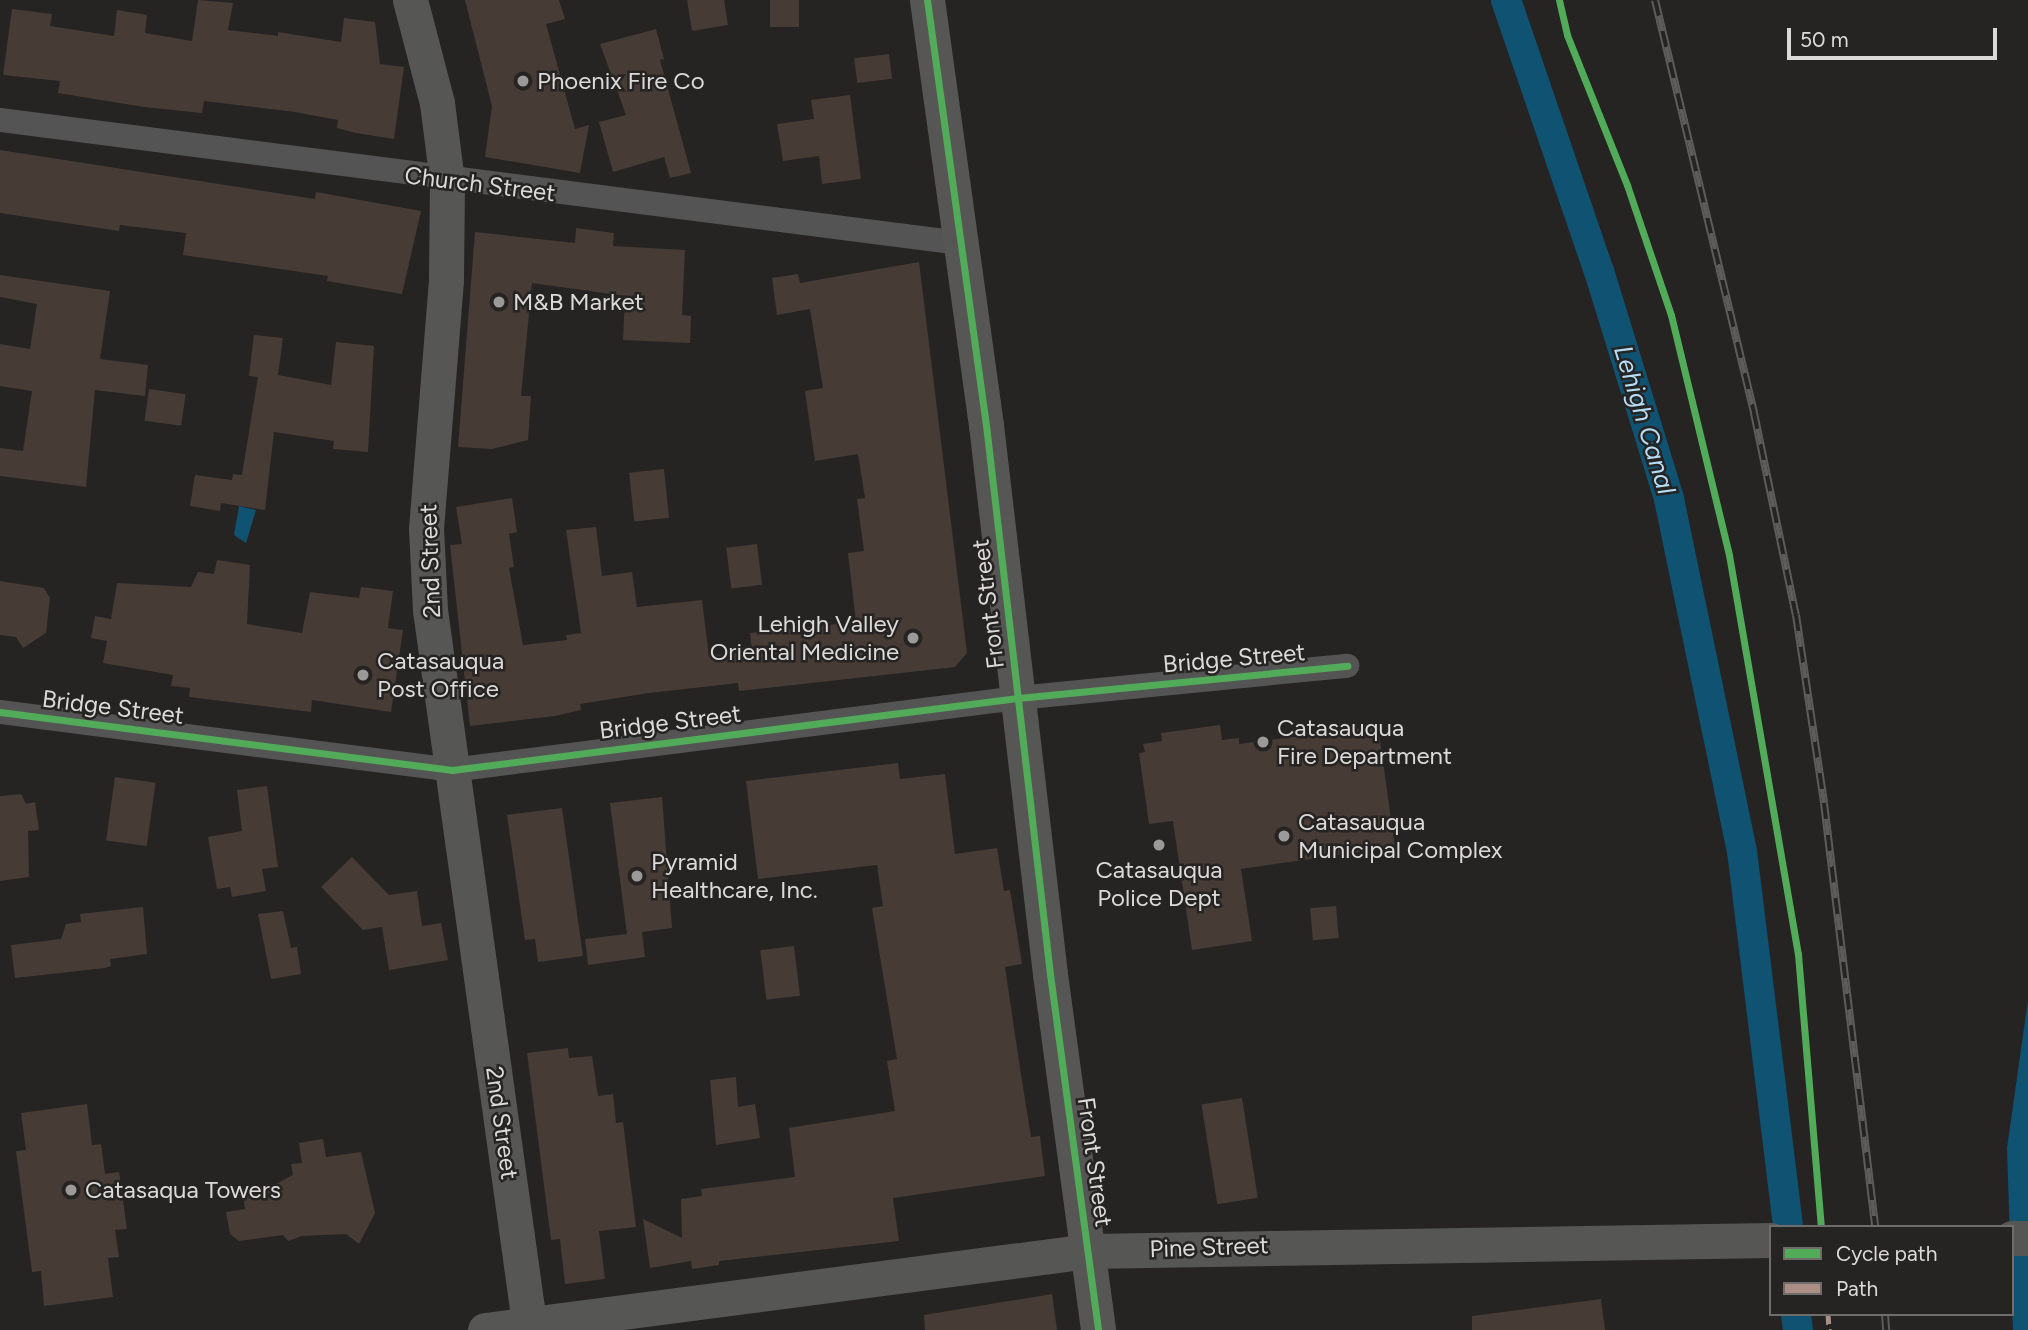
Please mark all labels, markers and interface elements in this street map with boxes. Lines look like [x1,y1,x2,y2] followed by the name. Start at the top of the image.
[1790,14,2000,58] scale bar
[1800,27,1849,52] text: 50 m
[537,67,705,95] place label: Phoenix Fire Co
[515,73,531,89] marker: Phoenix Fire Co
[403,160,557,208] street label: Church Street
[513,288,644,316] place label: M&B Market
[491,294,507,310] marker: M&B Market
[1607,342,1681,498] water label: Lehigh Canal
[414,504,446,618] street label: 2nd Street
[966,538,1010,670] street label: Front Street
[710,610,899,666] place label: Lehigh Valley Oriental Medicine
[905,630,921,646] marker: Lehigh Valley Oriental Medicine
[1162,637,1306,679] street label: Bridge Street
[377,647,504,703] place label: Catasauqua Post Office
[355,667,371,683] marker: Catasauqua Post Office
[40,684,186,730] street label: Bridge Street
[597,699,743,745] street label: Bridge Street
[1277,714,1452,770] place label: Catasauqua Fire Department
[1255,734,1271,750] marker: Catasauqua Fire Department
[1298,808,1502,864] place label: Catasauqua Municipal Complex
[1276,828,1292,844] marker: Catasauqua Municipal Complex
[1151,837,1167,853] marker: Catasauqua Police Dept
[651,848,818,904] place label: Pyramid Healthcare, Inc.
[1095,856,1223,912] place label: Catasauqua Police Dept
[629,868,645,884] marker: Pyramid Healthcare, Inc.
[480,1065,524,1181] street label: 2nd Street
[1072,1095,1118,1229] street label: Front Street
[85,1176,281,1204] place label: Catasaqua Towers
[63,1182,79,1198] marker: Catasaqua Towers
[1769,1225,2014,1316] legend
[1149,1231,1269,1263] street label: Pine Street
[1836,1241,1937,1266] text: Cycle path
[1836,1276,1878,1301] text: Path

